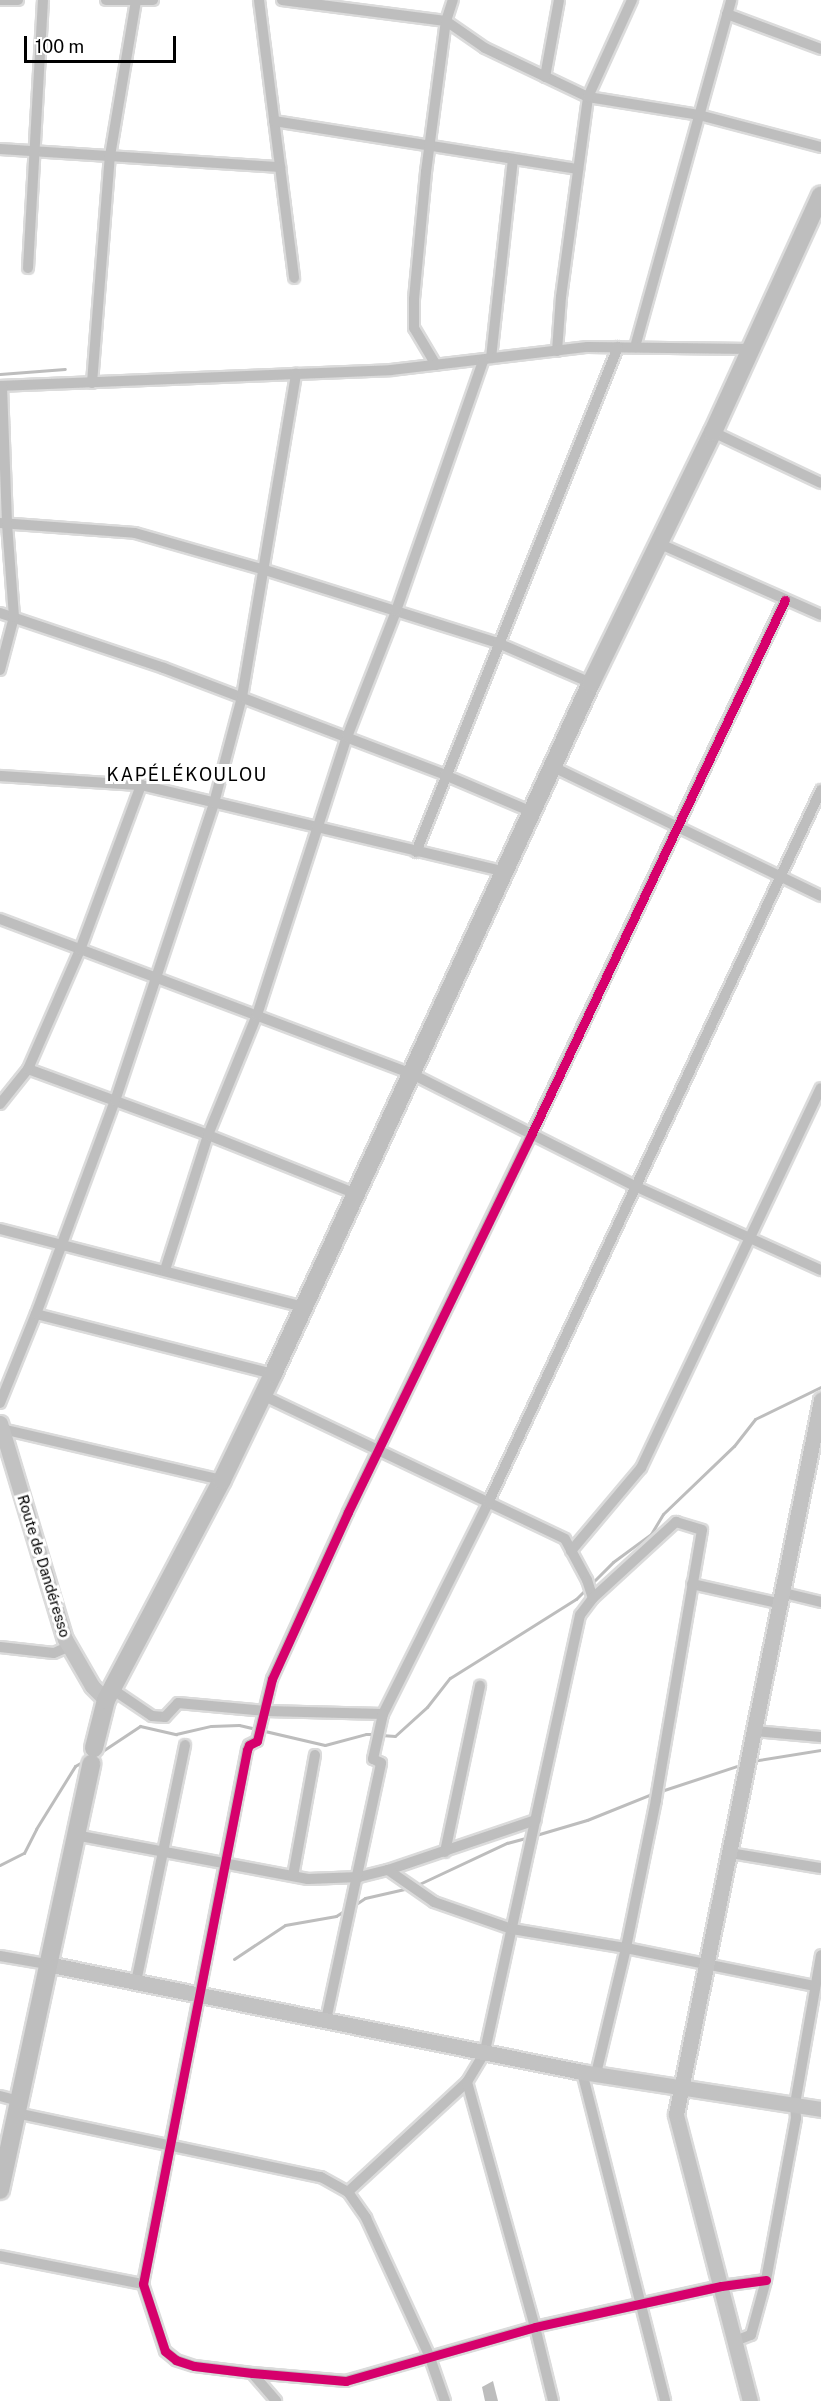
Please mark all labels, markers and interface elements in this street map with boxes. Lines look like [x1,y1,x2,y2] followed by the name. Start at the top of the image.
[27,24,178,62] scale bar
[35,36,84,57] text: 100 m
[106,764,268,786] district label: KAPÉLÉKOULOU
[14,1492,74,1640] street label: Route de Dandéresso

